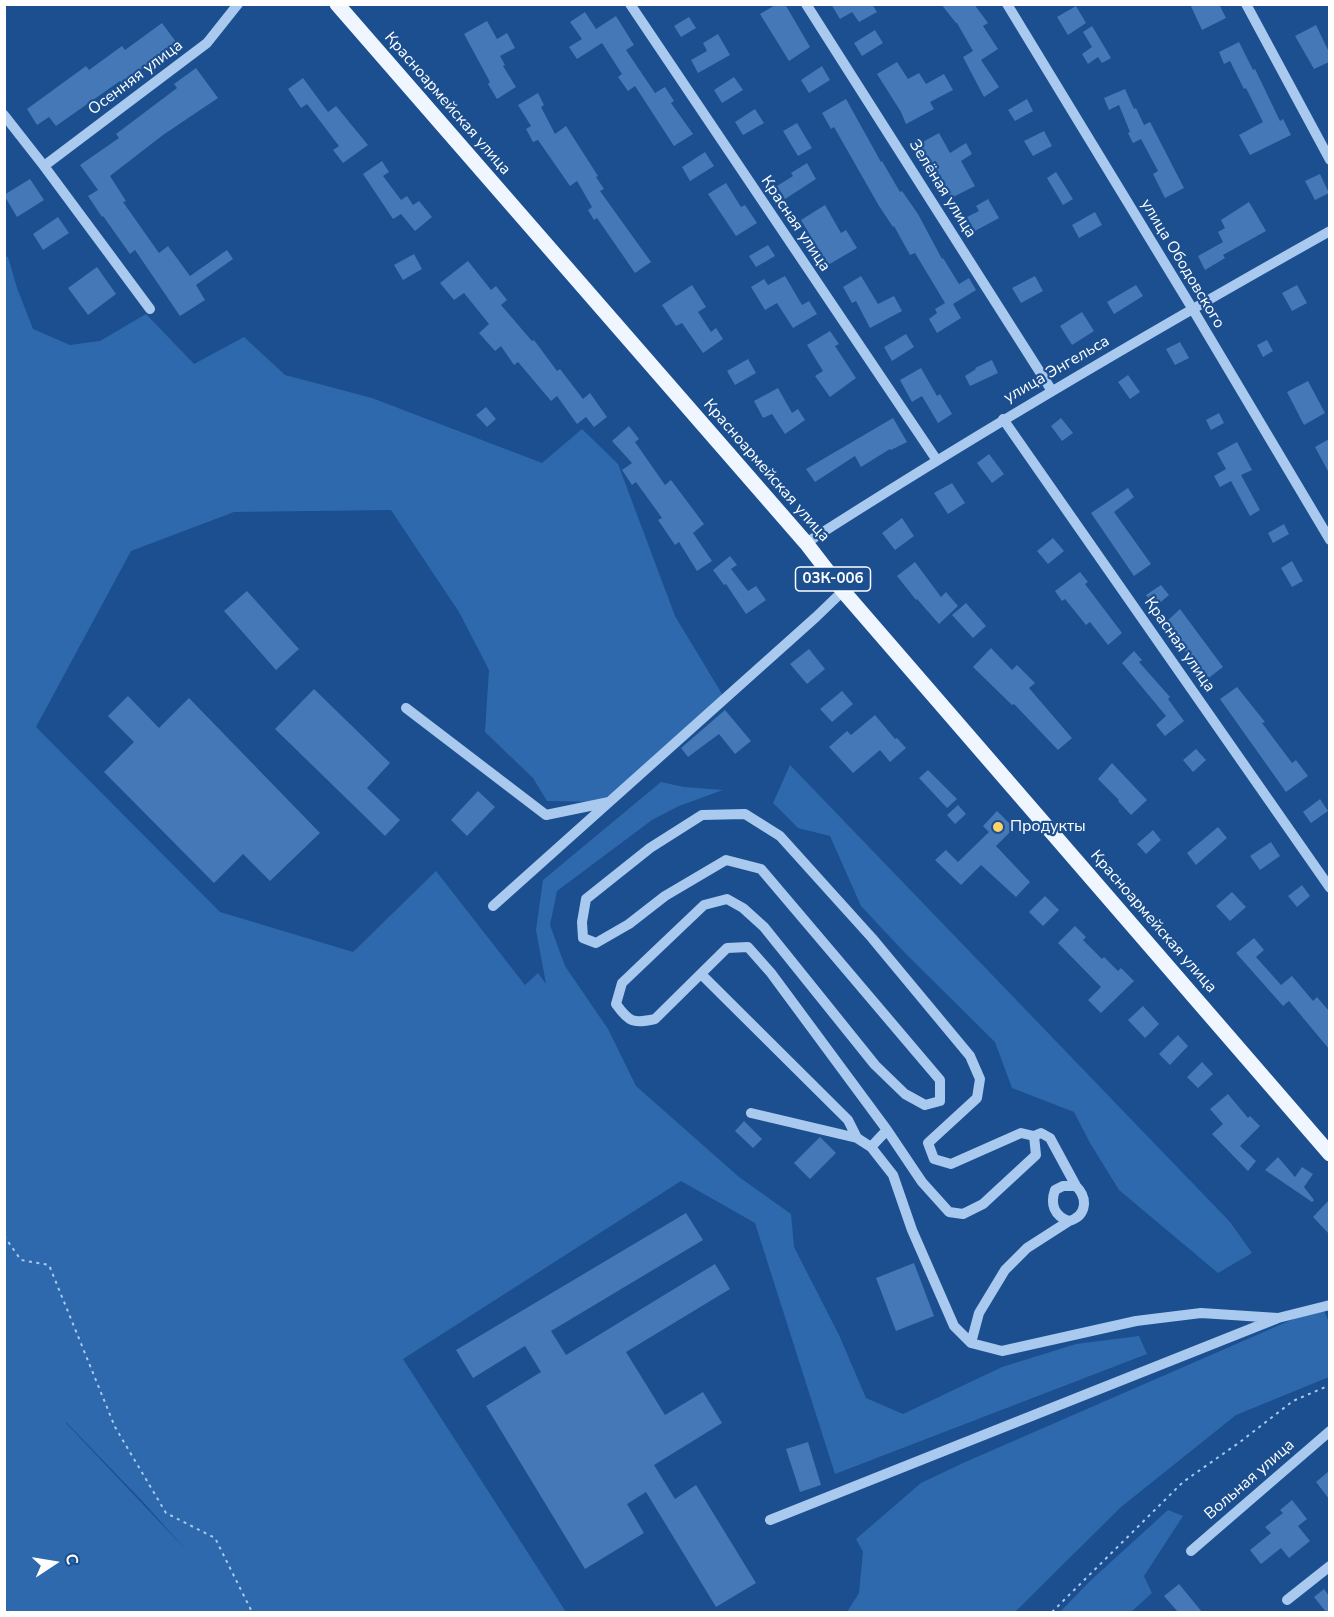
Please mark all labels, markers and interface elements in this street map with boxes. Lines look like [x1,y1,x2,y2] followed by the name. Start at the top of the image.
[380,29,514,179] street label: Красноармейская улица
[85,36,187,120] street label: Осенняя улица
[904,136,980,242] street label: Зелёная улица
[756,172,834,276] street label: Красная улица
[1136,196,1228,332] street label: улица Ободовского
[1001,332,1113,408] street label: улица Энгельса
[699,396,833,546] street label: Красноармейская улица
[796,567,870,591] road number: 03К-006
[1139,594,1219,696] street label: Красная улица
[1010,817,1086,837] place label: Продукты
[991,820,1005,834] marker: Продукты
[1086,847,1220,997] street label: Красноармейская улица
[1201,1436,1299,1524] street label: Вольная улица
[24,1533,84,1593] north arrow
[60,1552,83,1567] text: С

